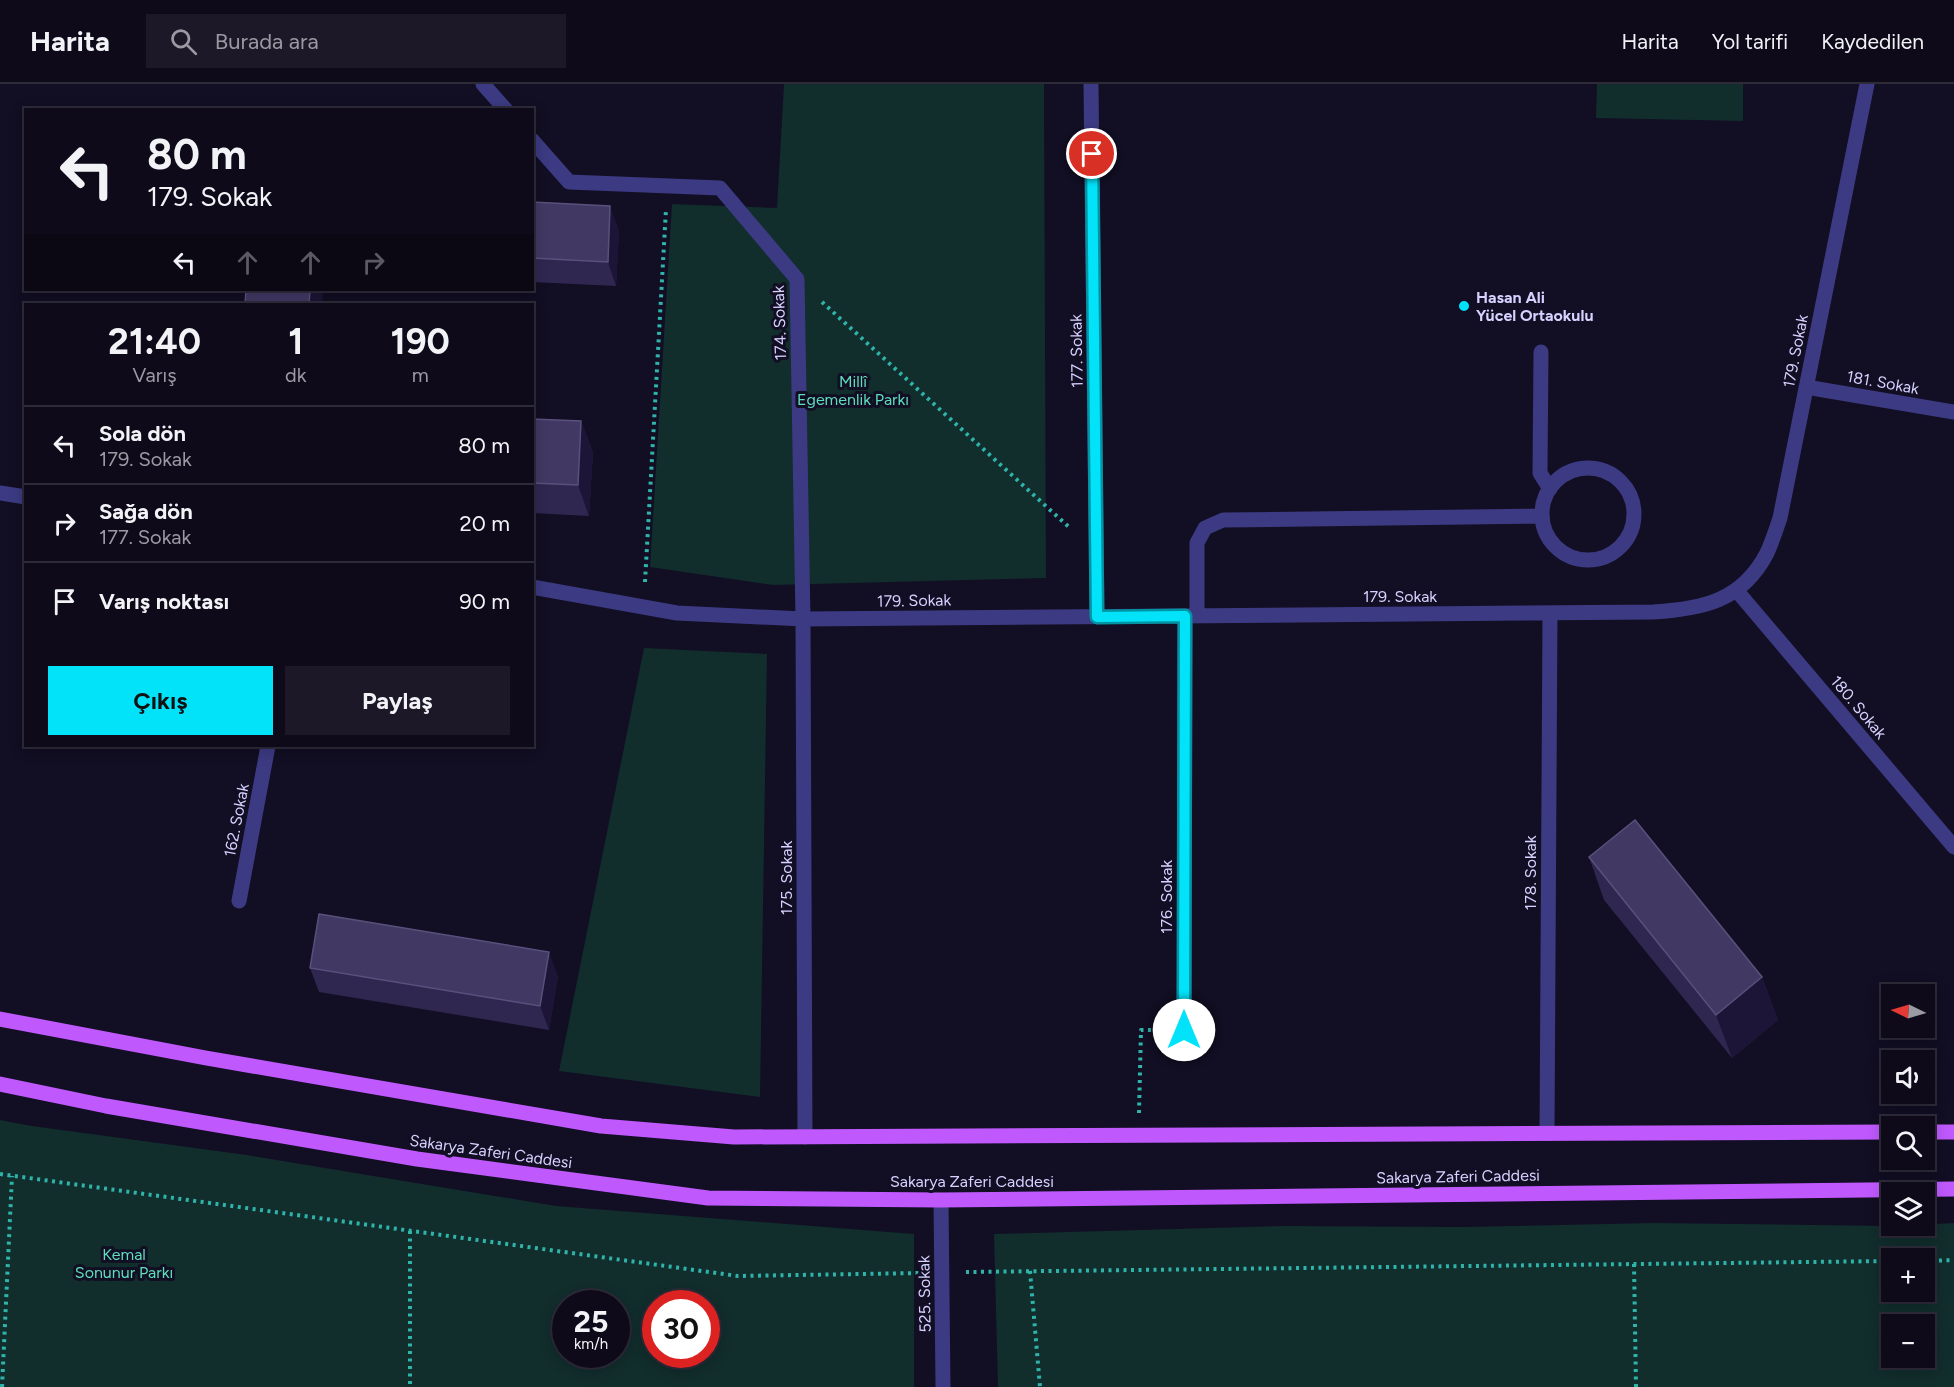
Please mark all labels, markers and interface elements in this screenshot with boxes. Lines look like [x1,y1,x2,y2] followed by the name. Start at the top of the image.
[146,14,566,68] search box
[30,24,110,58] text: Harita
[167,25,200,58] icon: search
[215,28,319,55] text: Burada ara
[1622,29,1679,54] text: Harita
[1712,29,1788,54] text: Yol tarifi
[1821,29,1924,54] text: Kaydedilen
[1066,128,1117,179] pin
[147,129,247,180] text: 80 m
[48,132,126,210] icon: left
[1075,137,1108,170] icon: arrive
[147,180,272,213] text: 179. Sokak
[168,246,201,279] icon: left
[231,246,264,279] icon: ahead
[294,246,327,279] icon: ahead
[357,246,390,279] icon: right
[769,285,790,361] street label: 174. Sokak
[1476,288,1593,325] place label: Hasan Ali Yücel Ortaokulu
[1457,299,1471,313] marker: Hasan Ali Yücel Ortaokulu
[1779,313,1812,389] street label: 179. Sokak
[1066,314,1087,388] street label: 177. Sokak
[108,320,201,363] text: 21:40
[288,320,303,363] text: 1
[391,320,450,363] text: 190
[133,363,177,387] text: Varış
[285,363,306,387] text: dk
[412,363,429,387] text: m
[1845,367,1921,398] street label: 181. Sokak
[797,372,909,409] park label: Millî Egemenlik Parkı
[99,420,186,447] text: Sola dön
[48,429,81,462] icon: left
[458,432,510,459] text: 80 m
[99,447,192,471] text: 179. Sokak
[99,498,193,525] text: Sağa dön
[48,507,81,540] icon: right
[459,510,510,537] text: 20 m
[99,525,191,549] text: 177. Sokak
[48,585,81,618] icon: arrive
[1363,587,1437,606] street label: 179. Sokak
[99,588,229,615] text: Varış noktası
[459,588,510,615] text: 90 m
[877,590,951,611] street label: 179. Sokak
[48,666,273,735] button: Çıkış
[285,666,510,735] button: Paylaş
[1827,672,1891,743] street label: 180. Sokak
[220,781,253,858] street label: 162. Sokak
[1521,835,1540,910] street label: 178. Sokak
[777,841,796,915] street label: 175. Sokak
[1157,860,1176,934] street label: 176. Sokak
[1881,984,1935,1038] north arrow
[1881,984,1935,1368] map controls
[1152,998,1216,1062] position arrow
[1881,1050,1935,1104] button: sound
[1881,1116,1935,1170] button: search
[408,1131,573,1172] street label: Sakarya Zaferi Caddesi
[1376,1166,1540,1187] street label: Sakarya Zaferi Caddesi
[890,1172,1054,1191] street label: Sakarya Zaferi Caddesi
[1881,1182,1935,1236] button: layers
[75,1245,173,1282] park label: Kemal Sonunur Parkı
[1881,1248,1935,1302] button: +
[914,1255,935,1333] street label: 525. Sokak
[642,1290,720,1368] speed limit sign: 30
[574,1303,608,1340] text: 25
[1881,1314,1935,1368] button: −
[574,1335,608,1353] text: km/h

